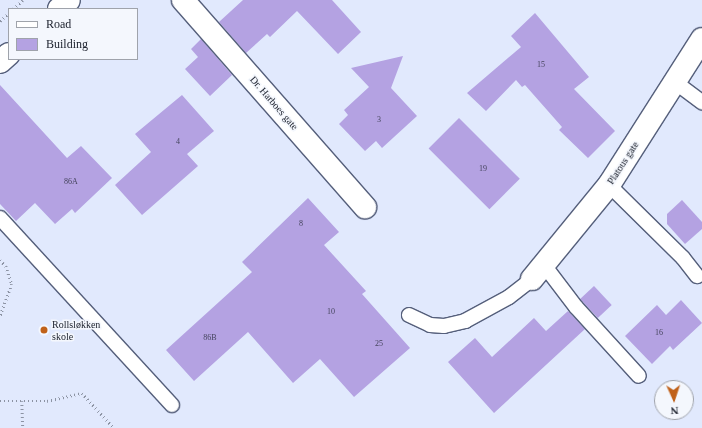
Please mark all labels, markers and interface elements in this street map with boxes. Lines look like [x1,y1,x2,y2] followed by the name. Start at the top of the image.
[8,8,138,60] legend
[46,17,71,31] text: Road
[46,37,88,51] text: Building
[537,60,545,70] house number: 15
[247,74,301,132] street label: Dr. Harboes gate
[377,115,381,125] house number: 3
[176,137,180,147] house number: 4
[605,139,641,187] street label: Platous gate
[479,164,487,174] house number: 19
[64,177,78,187] house number: 86A
[299,219,303,229] house number: 8
[327,307,335,317] house number: 10
[52,318,100,342] place label: Rollsløkken skole
[39,325,49,335] marker: Rollsløkken skole
[655,328,663,338] house number: 16
[203,333,217,343] house number: 86B
[375,339,383,349] house number: 25
[654,380,694,420] north arrow
[670,405,679,417] text: N

